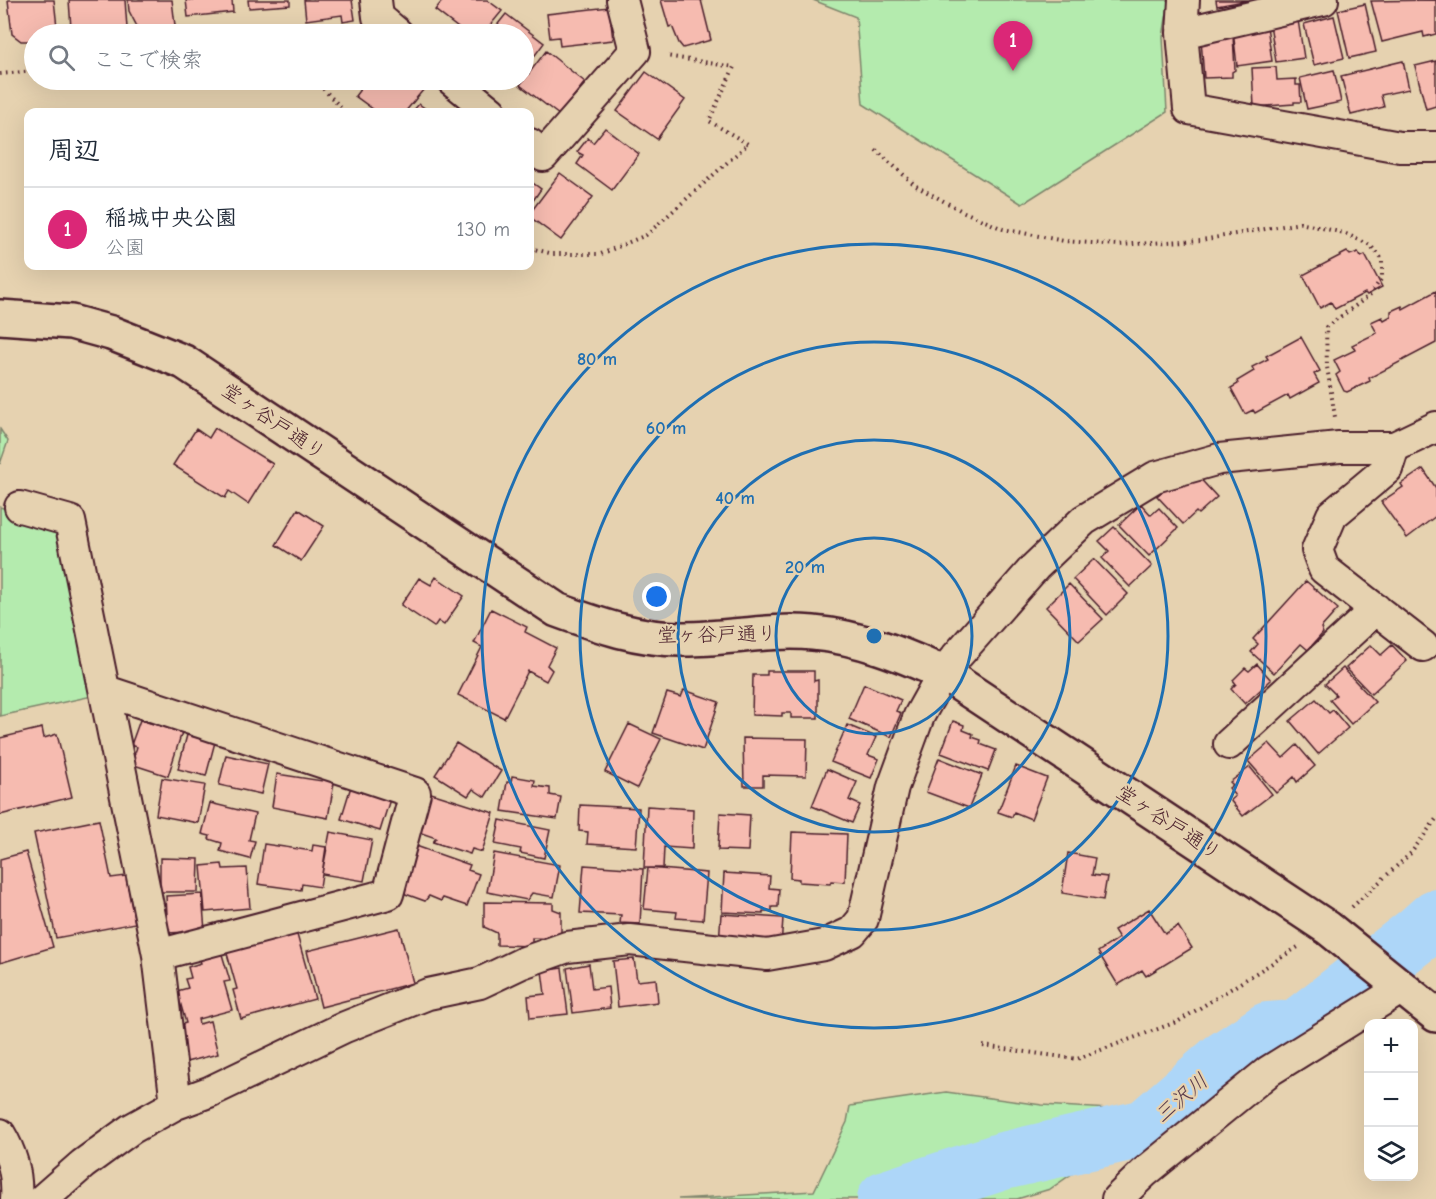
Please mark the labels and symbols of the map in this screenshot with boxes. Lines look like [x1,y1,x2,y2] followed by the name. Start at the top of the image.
[994,22,1032,71] pin: 1
[577,349,617,370] text: 80 m
[218,378,330,465] street label: 堂ヶ谷戸通り
[646,418,686,439] text: 60 m
[715,488,755,509] text: 40 m
[785,557,825,578] text: 20 m
[642,582,671,611] your location
[657,622,777,647] street label: 堂ヶ谷戸通り
[864,626,884,646] centre of rings
[1112,780,1225,865] street label: 堂ヶ谷戸通り
[1149,1068,1213,1128] water label: 三沢川

